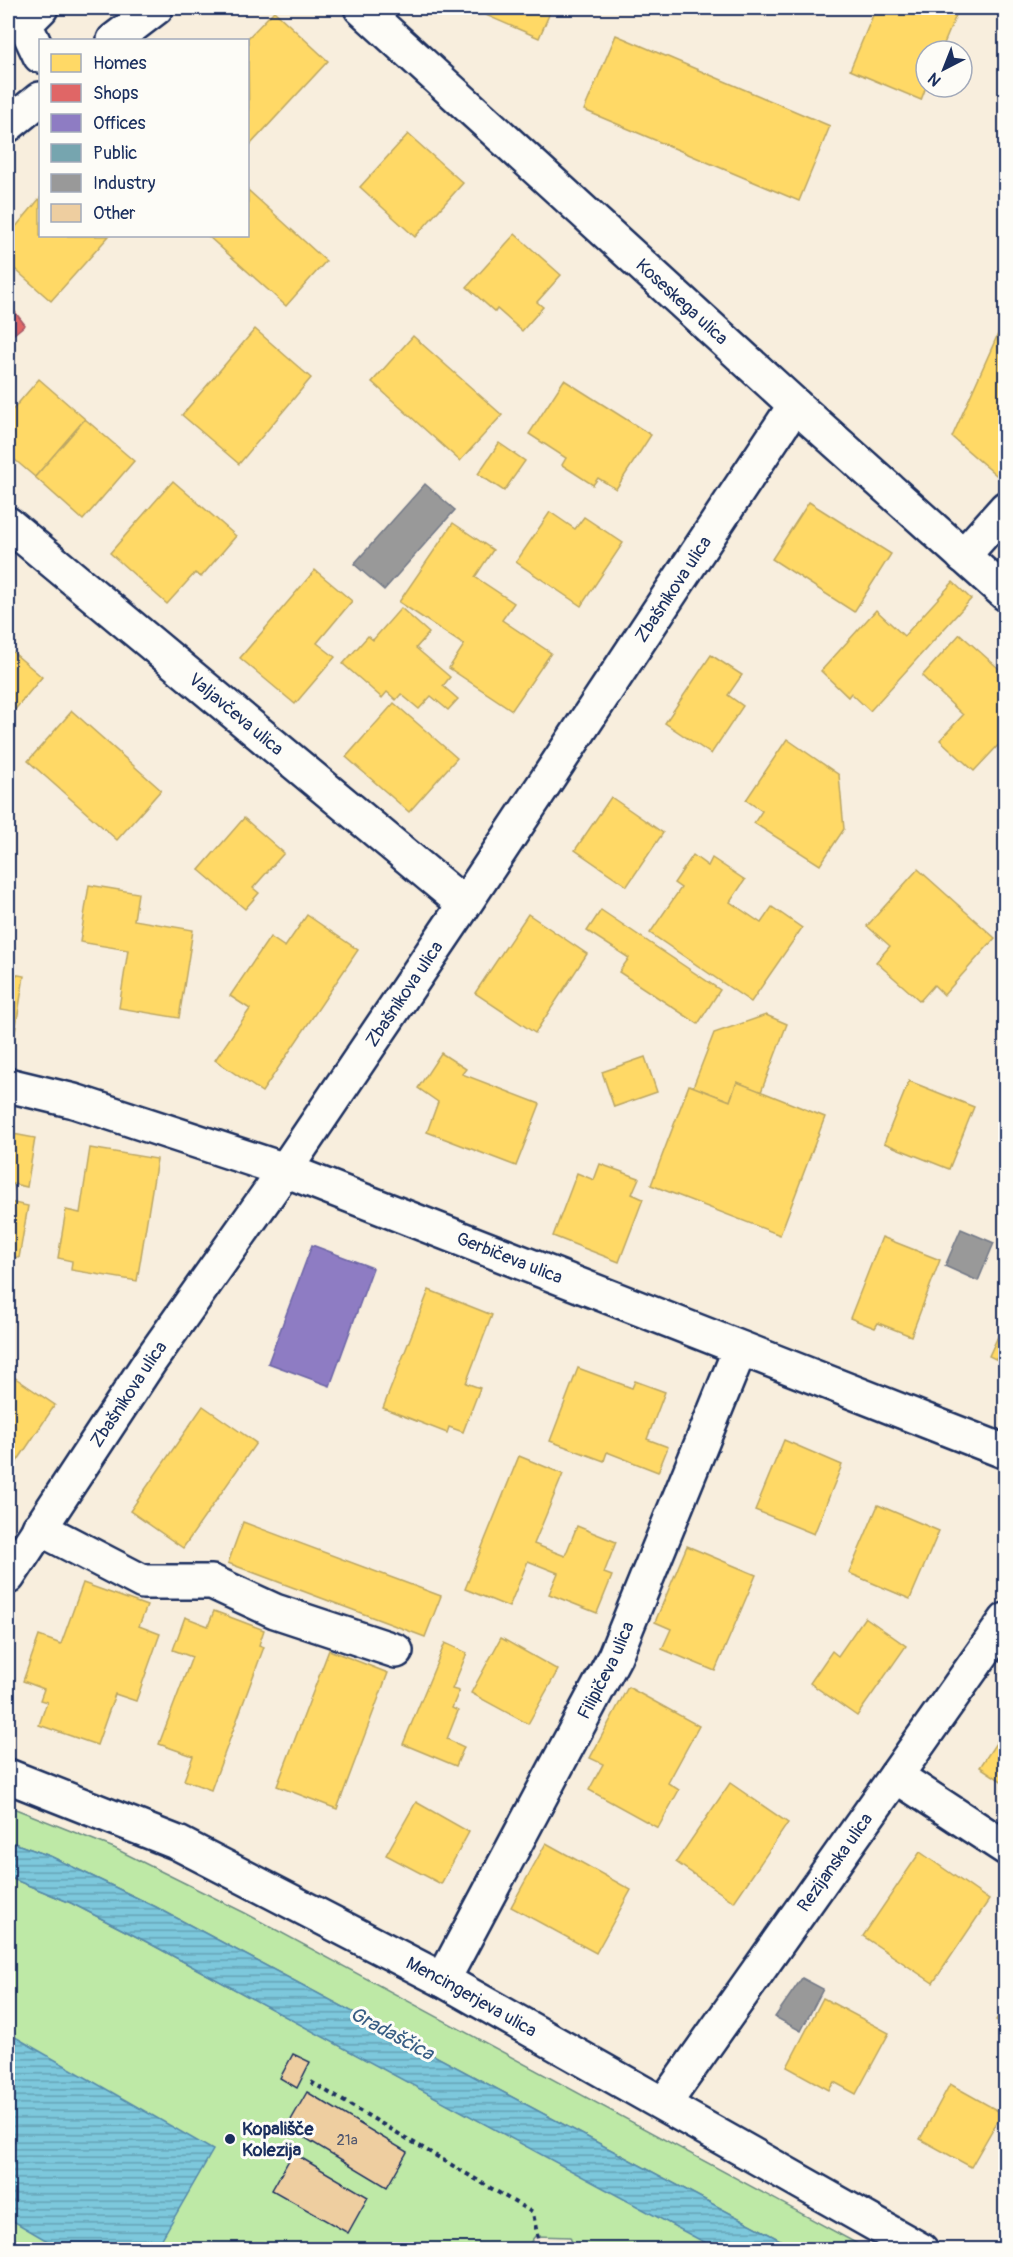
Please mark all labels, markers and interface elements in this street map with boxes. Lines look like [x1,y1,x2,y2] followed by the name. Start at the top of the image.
[39,39,249,237] legend
[914,39,974,99] north arrow
[93,52,146,75] text: Homes
[924,68,945,90] text: N
[93,82,138,105] text: Shops
[93,112,145,135] text: Offices
[93,142,137,165] text: Public
[93,172,156,195] text: Industry
[93,202,136,225] text: Other
[631,254,733,350] street label: Koseskega ulica
[630,532,717,647] street label: Zbašnikova ulica
[184,668,288,761] street label: Valjavčeva ulica
[361,937,448,1051] street label: Zbašnikova ulica
[453,1227,566,1289] street label: Gerbičeva ulica
[85,1337,172,1452] street label: Zbašnikova ulica
[573,1618,640,1723] street label: Filipičeva ulica
[792,1809,878,1917] street label: Rezijanska ulica
[402,1952,541,2043] street label: Mencingerjeva ulica
[346,2001,439,2067] water label: Gradaščica
[242,2118,314,2162] place label: Kopališče Kolezija
[336,2131,358,2150] house number: 21a
[223,2132,237,2146] marker: Kopališče Kolezija

